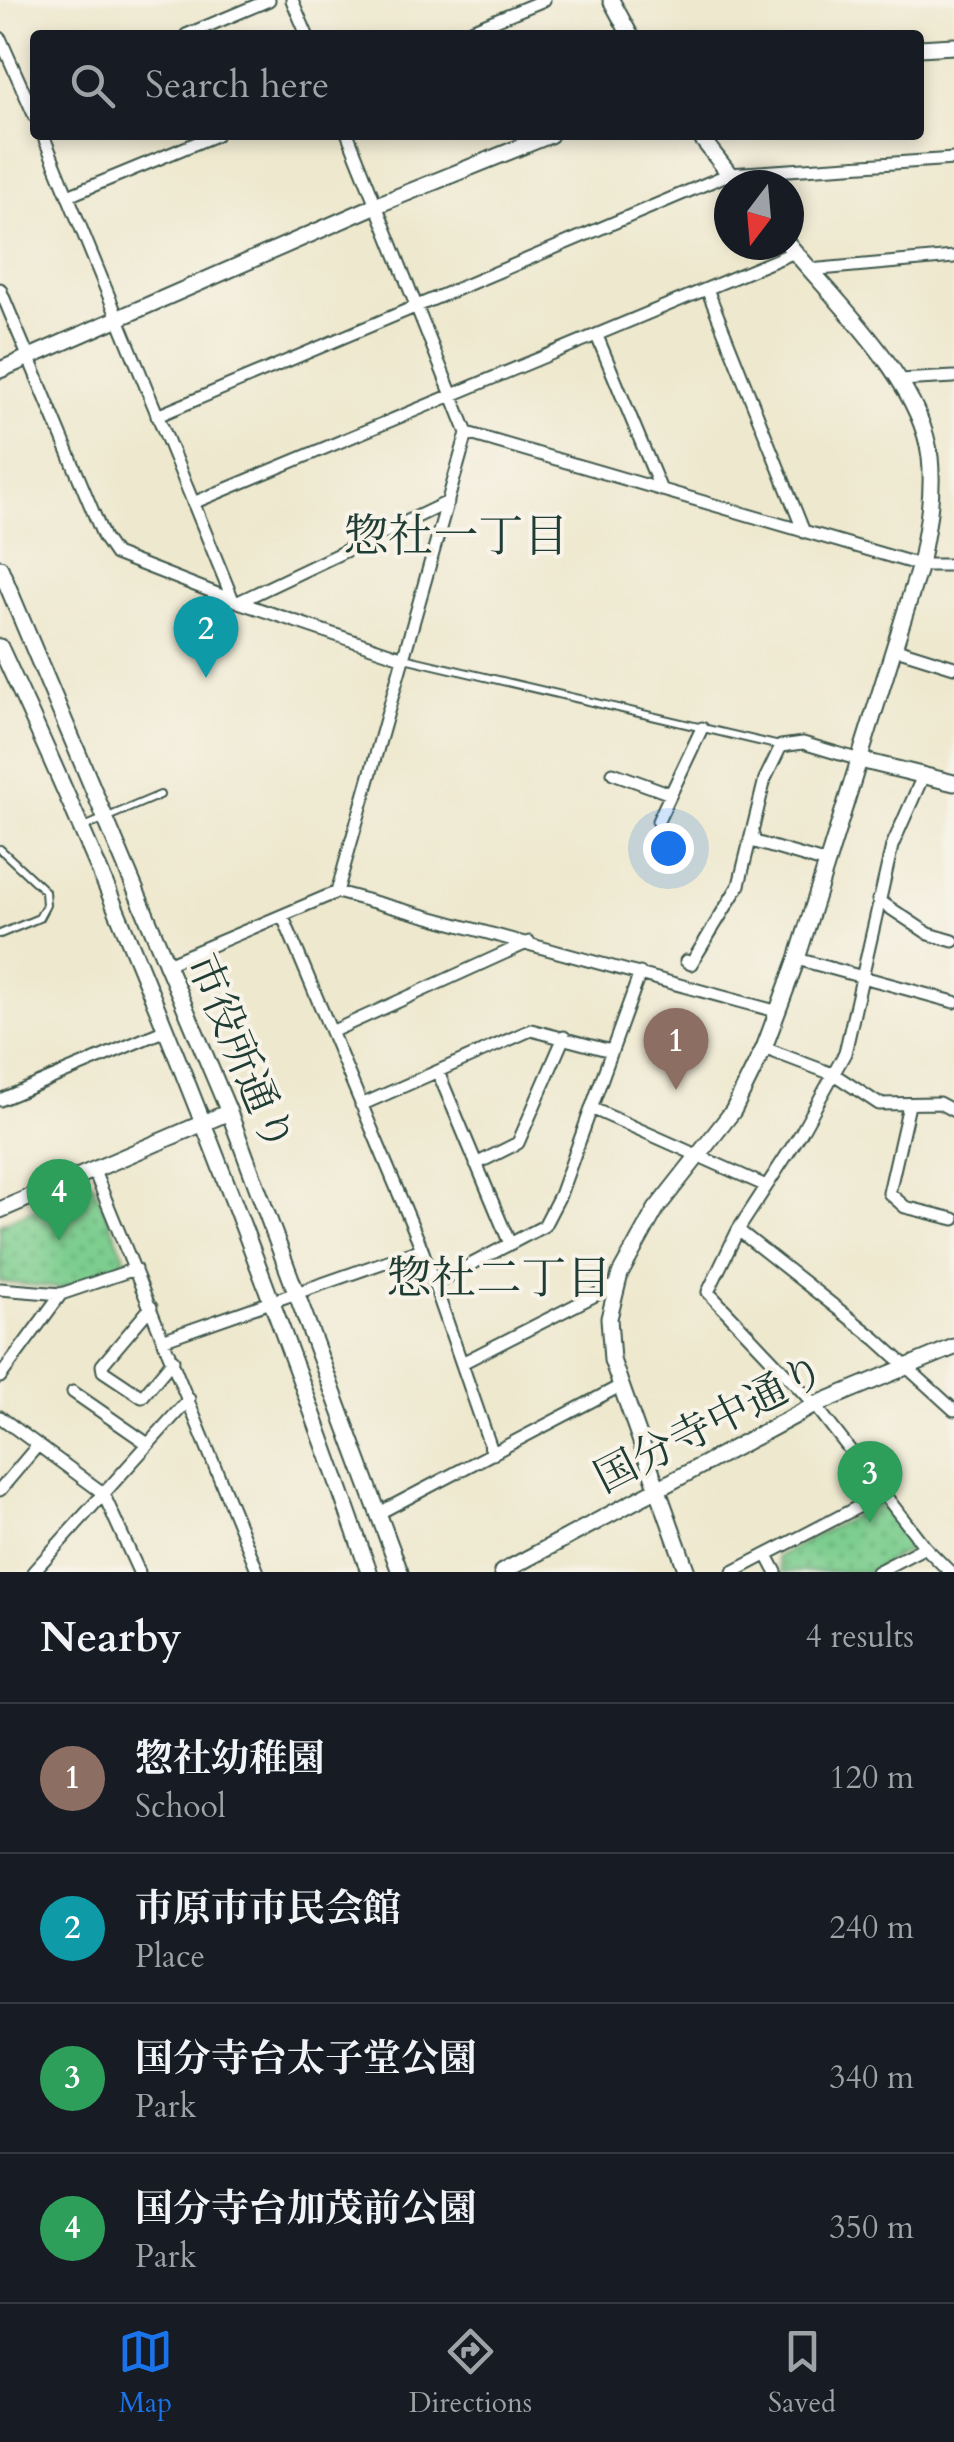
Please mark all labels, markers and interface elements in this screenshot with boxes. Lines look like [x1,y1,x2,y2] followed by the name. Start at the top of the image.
[30,30,924,140] search box
[65,58,120,113] icon: search
[145,59,329,111] text: Search here
[714,170,804,260] north arrow
[343,506,569,567] district label: 惣社一丁目
[174,596,238,678] pin: 2
[643,823,694,874] your location
[173,945,307,1161] street label: 市役所通り
[644,1008,708,1090] pin: 1
[27,1158,92,1241] pin: 4
[386,1248,612,1309] district label: 惣社二丁目
[585,1341,835,1507] street label: 国分寺中通り
[838,1440,902,1523] pin: 3
[40,1609,182,1666] text: Nearby
[806,1615,914,1659] text: 4 results
[135,1733,325,1785] text: 惣社幼稚園
[64,1756,81,1800] text: 1
[829,1756,914,1800] text: 120 m
[135,1785,226,1829] text: School
[135,1883,401,1935] text: 市原市市民会館
[64,1906,81,1950] text: 2
[829,1906,914,1950] text: 240 m
[135,1935,205,1979] text: Place
[135,2033,477,2085] text: 国分寺台太子堂公園
[64,2056,81,2100] text: 3
[829,2056,914,2100] text: 340 m
[135,2085,197,2129] text: Park
[135,2183,477,2235] text: 国分寺台加茂前公園
[64,2206,81,2250] text: 4
[829,2206,914,2250] text: 350 m
[135,2235,197,2279] text: Park
[118,2324,173,2422] tab: Map
[409,2324,532,2422] tab: Directions
[768,2324,836,2422] tab: Saved

